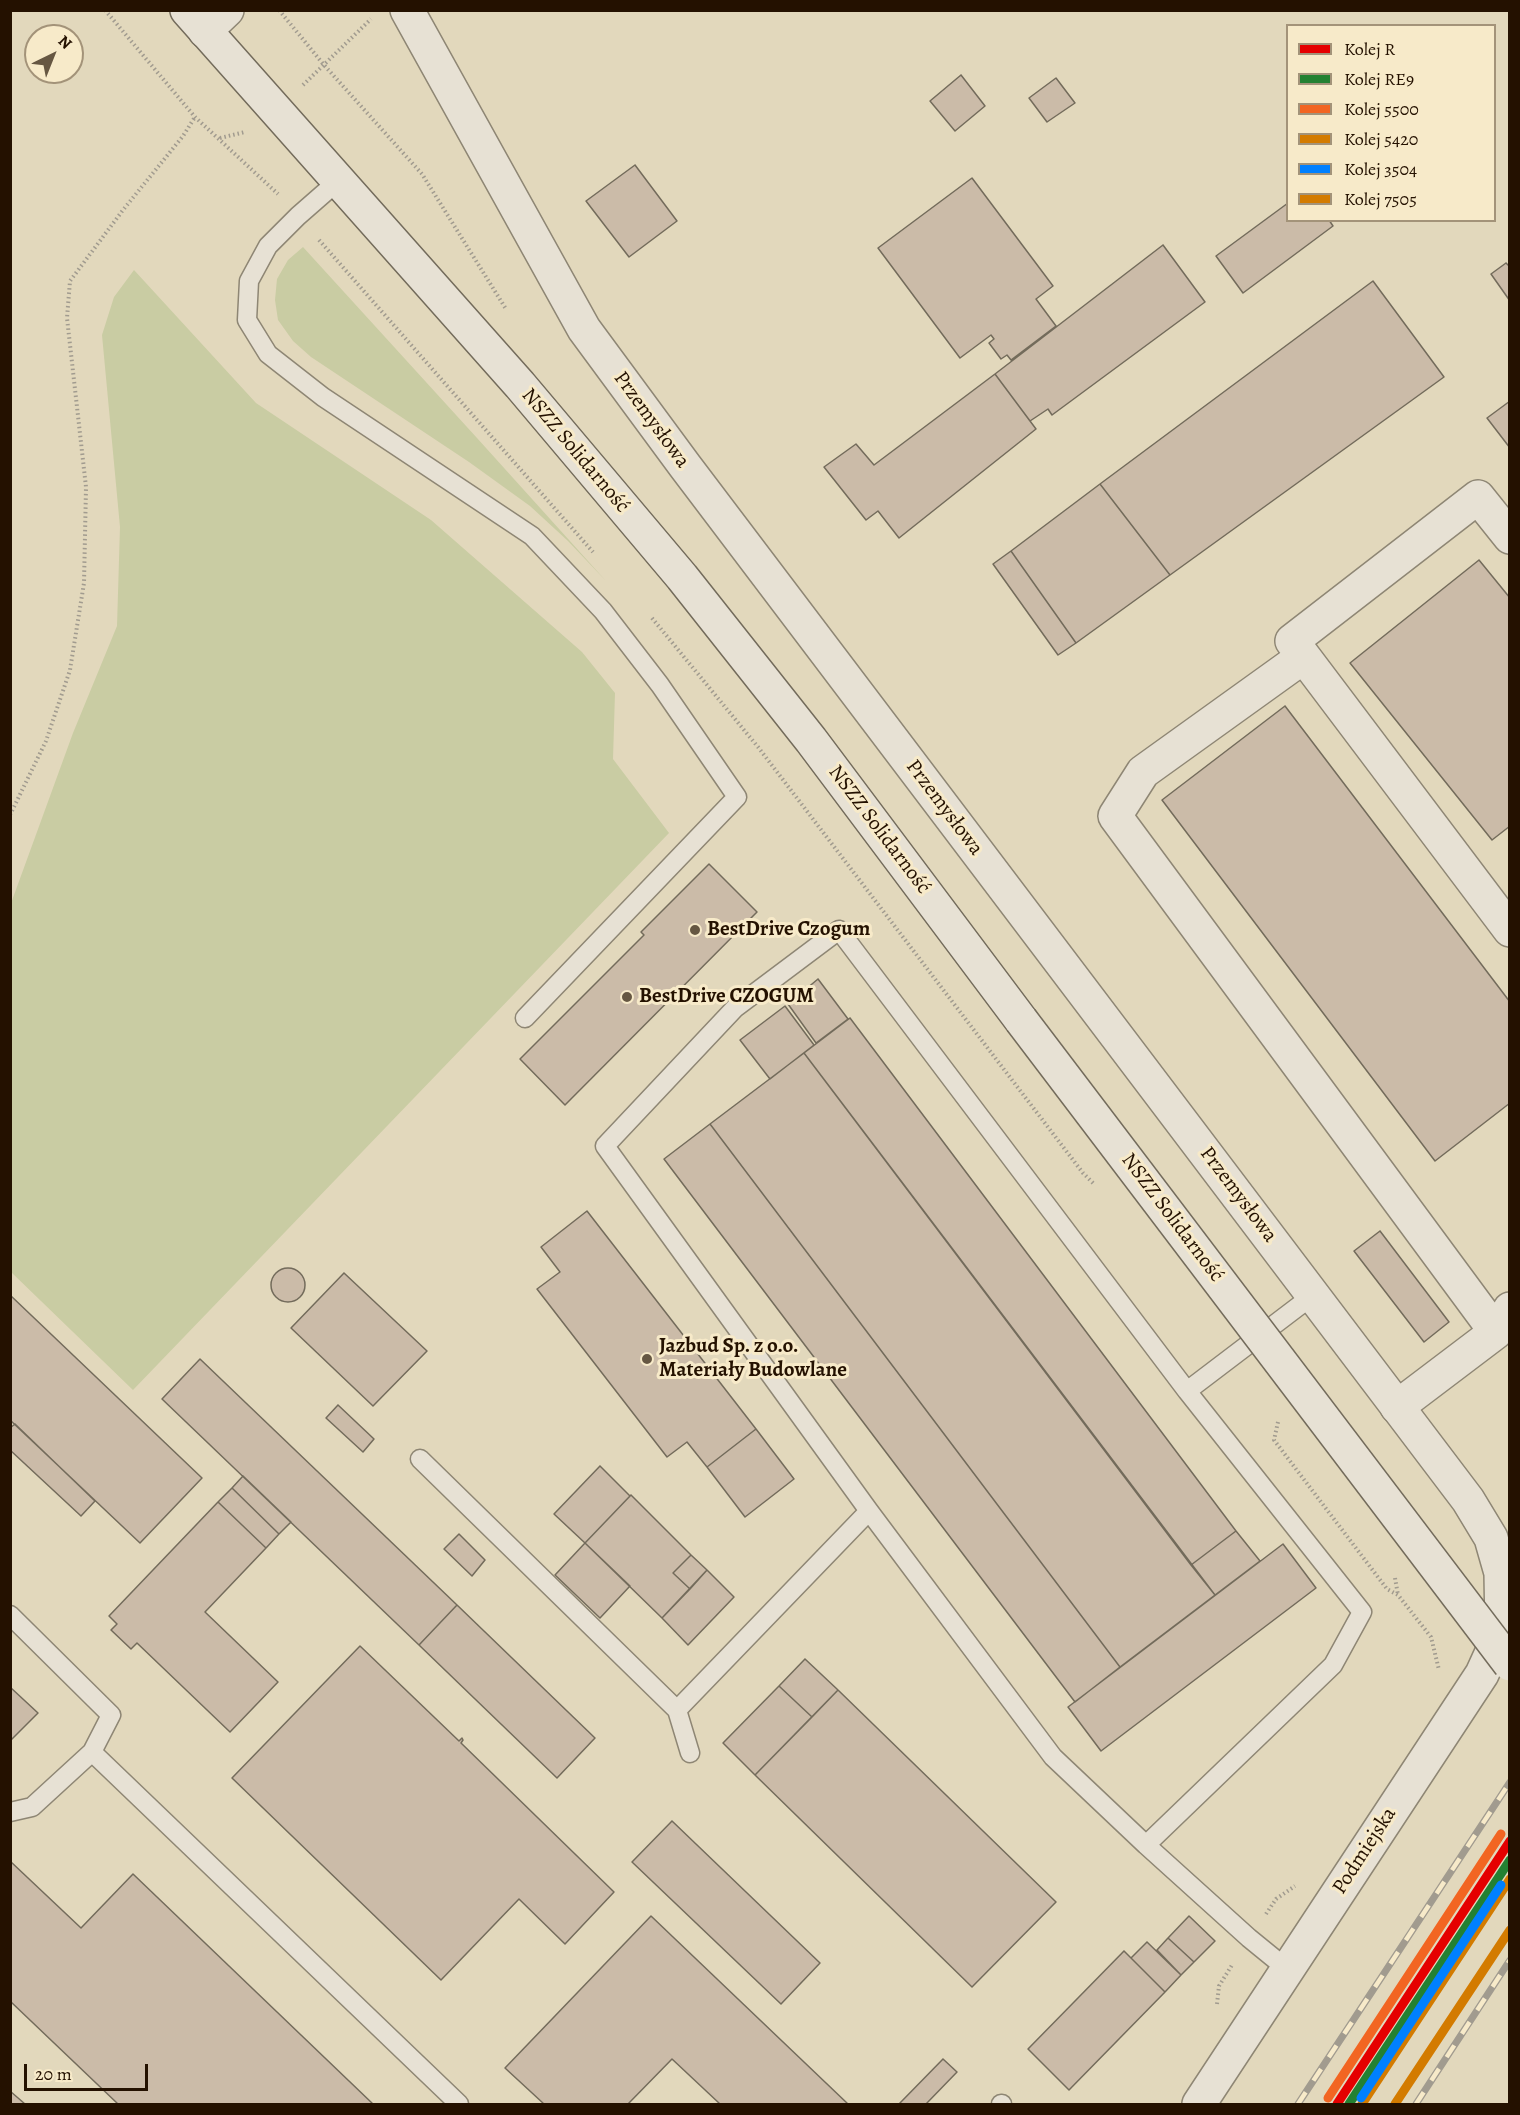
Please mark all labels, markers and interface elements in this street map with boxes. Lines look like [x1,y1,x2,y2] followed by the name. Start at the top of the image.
[24,24,84,84] north arrow
[1286,24,1496,222] legend
[53,30,77,54] text: N
[1344,37,1395,61] text: Kolej R
[1344,67,1414,91] text: Kolej RE9
[1344,97,1419,121] text: Kolej 5500
[1344,127,1418,151] text: Kolej 5420
[1344,157,1417,181] text: Kolej 3504
[1344,187,1417,211] text: Kolej 7505
[607,367,695,473] street label: Przemysłowa
[516,384,634,518] street label: NSZZ Solidarność
[900,755,988,861] street label: Przemysłowa
[822,761,936,899] street label: NSZZ Solidarność
[707,917,870,943] place label: BestDrive Czogum
[688,923,702,937] marker: BestDrive Czogum
[639,984,814,1010] place label: BestDrive CZOGUM
[620,990,634,1004] marker: BestDrive CZOGUM
[1194,1142,1282,1248] street label: Przemysłowa
[1115,1149,1229,1287] street label: NSZZ Solidarność
[659,1334,847,1384] place label: Jazbud Sp. z o.o. Materiały Budowlane
[640,1352,654,1366] marker: Jazbud Sp. z o.o. Materiały Budowlane
[1328,1803,1402,1899] street label: Podmiejska
[27,2052,152,2090] scale bar
[35,2062,72,2086] text: 20 m

